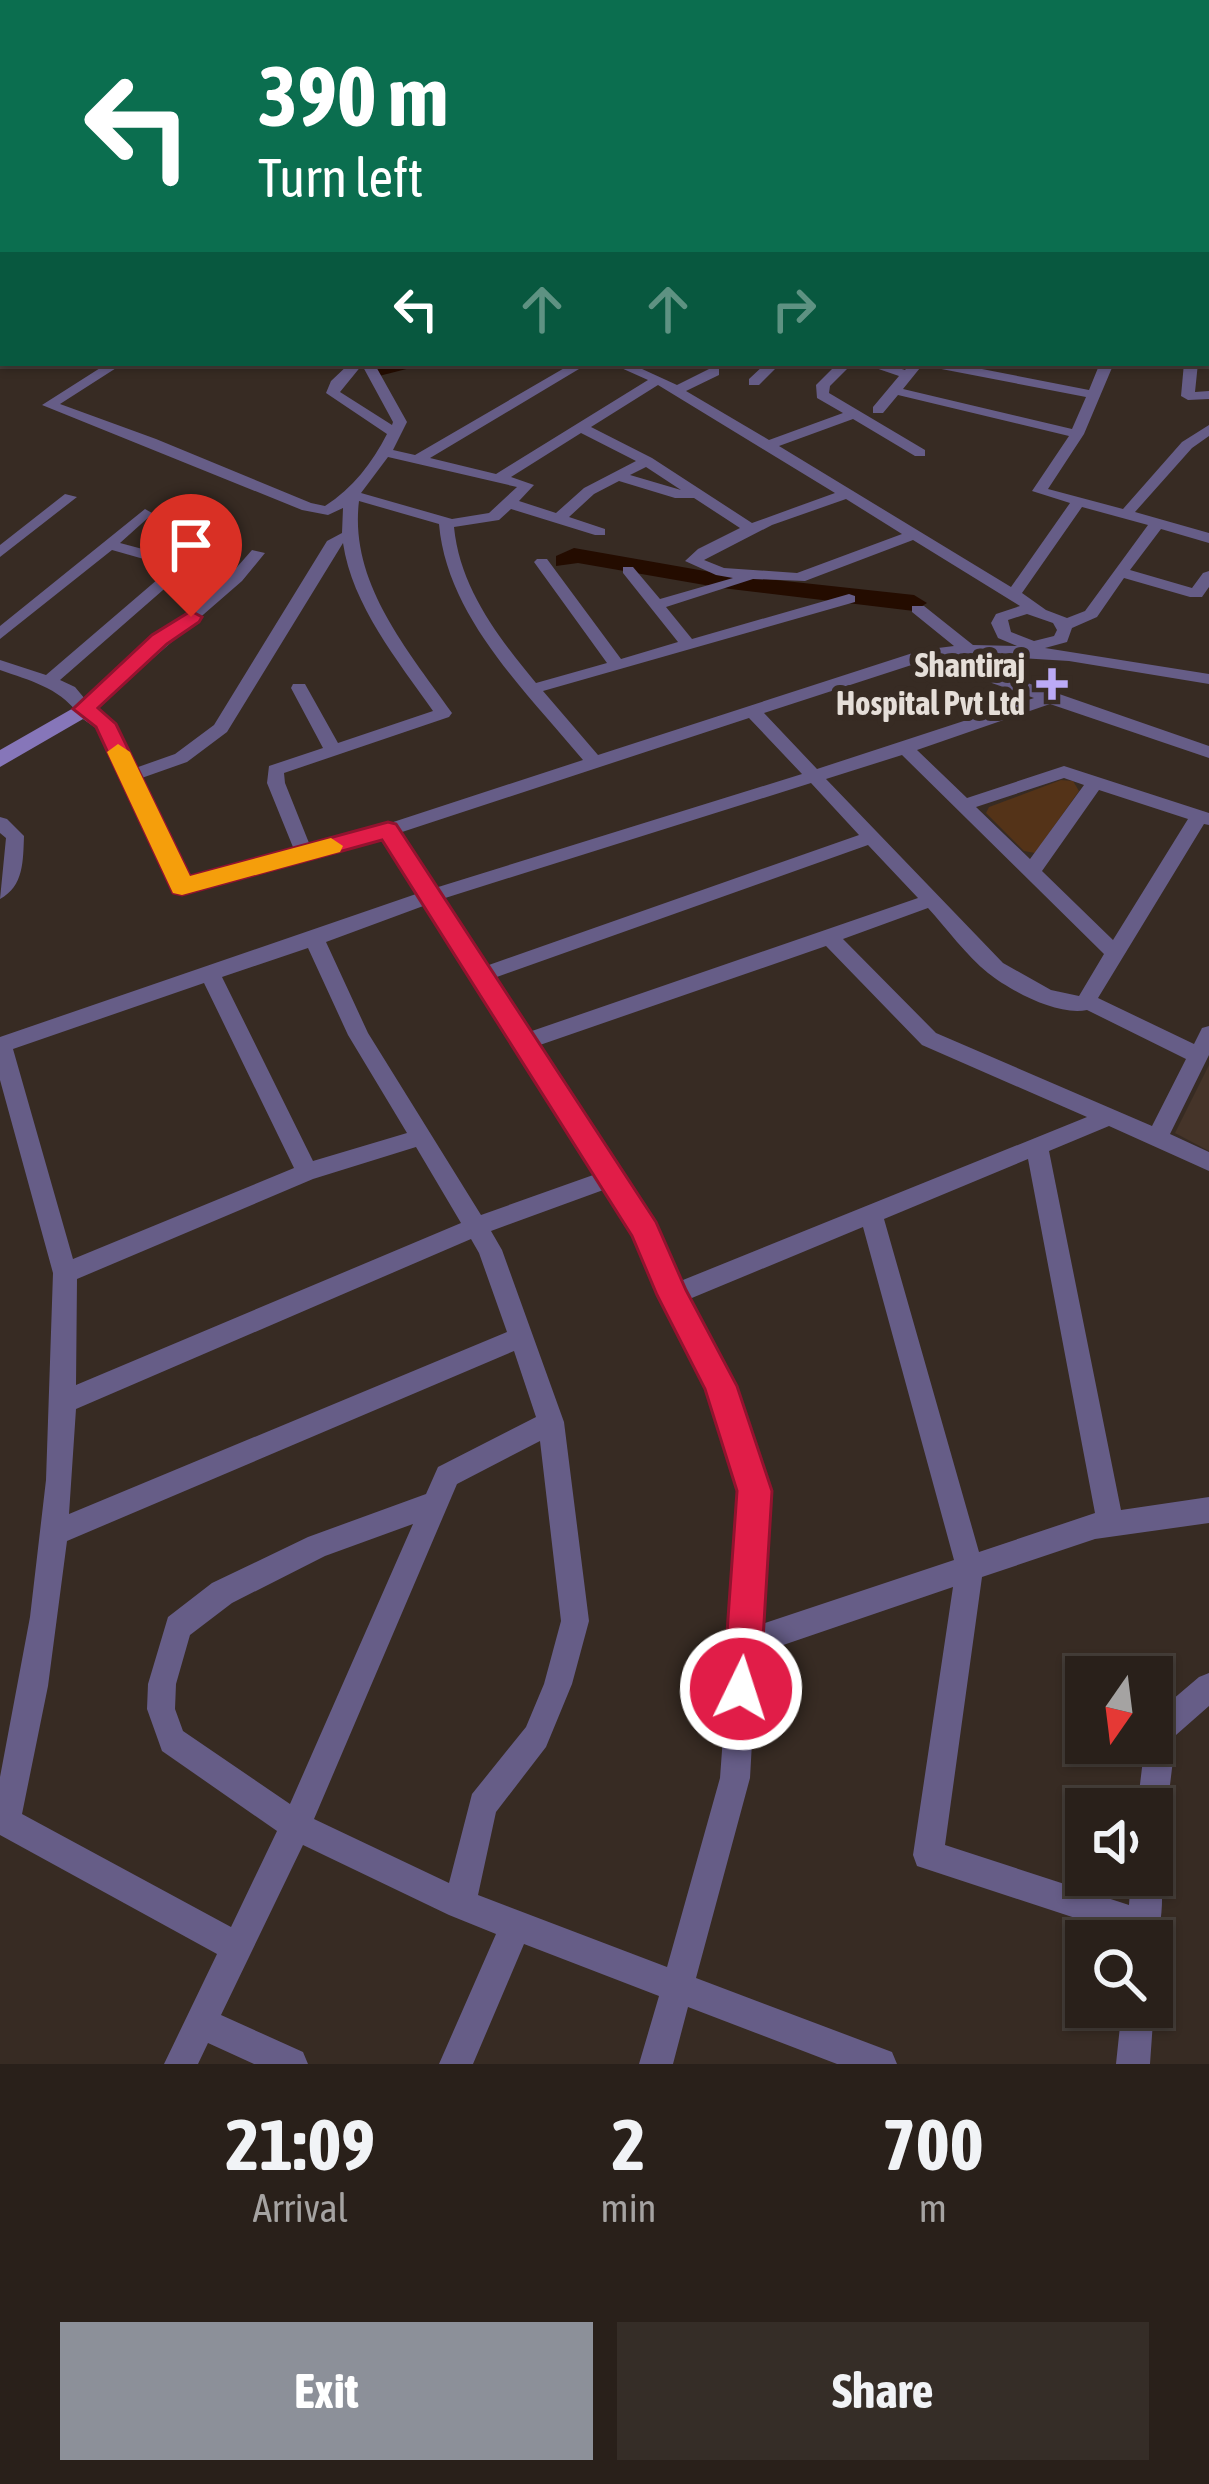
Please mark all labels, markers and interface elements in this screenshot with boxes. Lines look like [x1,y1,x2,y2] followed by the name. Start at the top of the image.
[60,48,216,204] icon: left
[258,48,448,144] text: 390 m
[258,147,423,208] text: Turn left
[383,276,449,342] icon: left
[509,276,575,342] icon: ahead
[635,276,701,342] icon: ahead
[761,276,827,342] icon: right
[140,494,242,617] pin
[158,512,224,578] icon: arrive
[836,646,1025,722] place label: Shantiraj Hospital Pvt Ltd
[1036,668,1068,700] marker: Shantiraj Hospital Pvt Ltd
[678,1626,804,1752] position arrow
[1065,1656,1173,1764] north arrow
[1065,1656,1173,2028] map controls
[1065,1788,1173,1896] button: sound
[1065,1920,1173,2028] button: search
[225,2103,375,2185] text: 21:09
[612,2103,645,2185] text: 2
[882,2103,984,2185] text: 700
[253,2186,348,2230] text: Arrival
[601,2186,657,2230] text: min
[919,2186,947,2230] text: m
[60,2322,593,2460] button: Exit
[617,2322,1149,2460] button: Share

